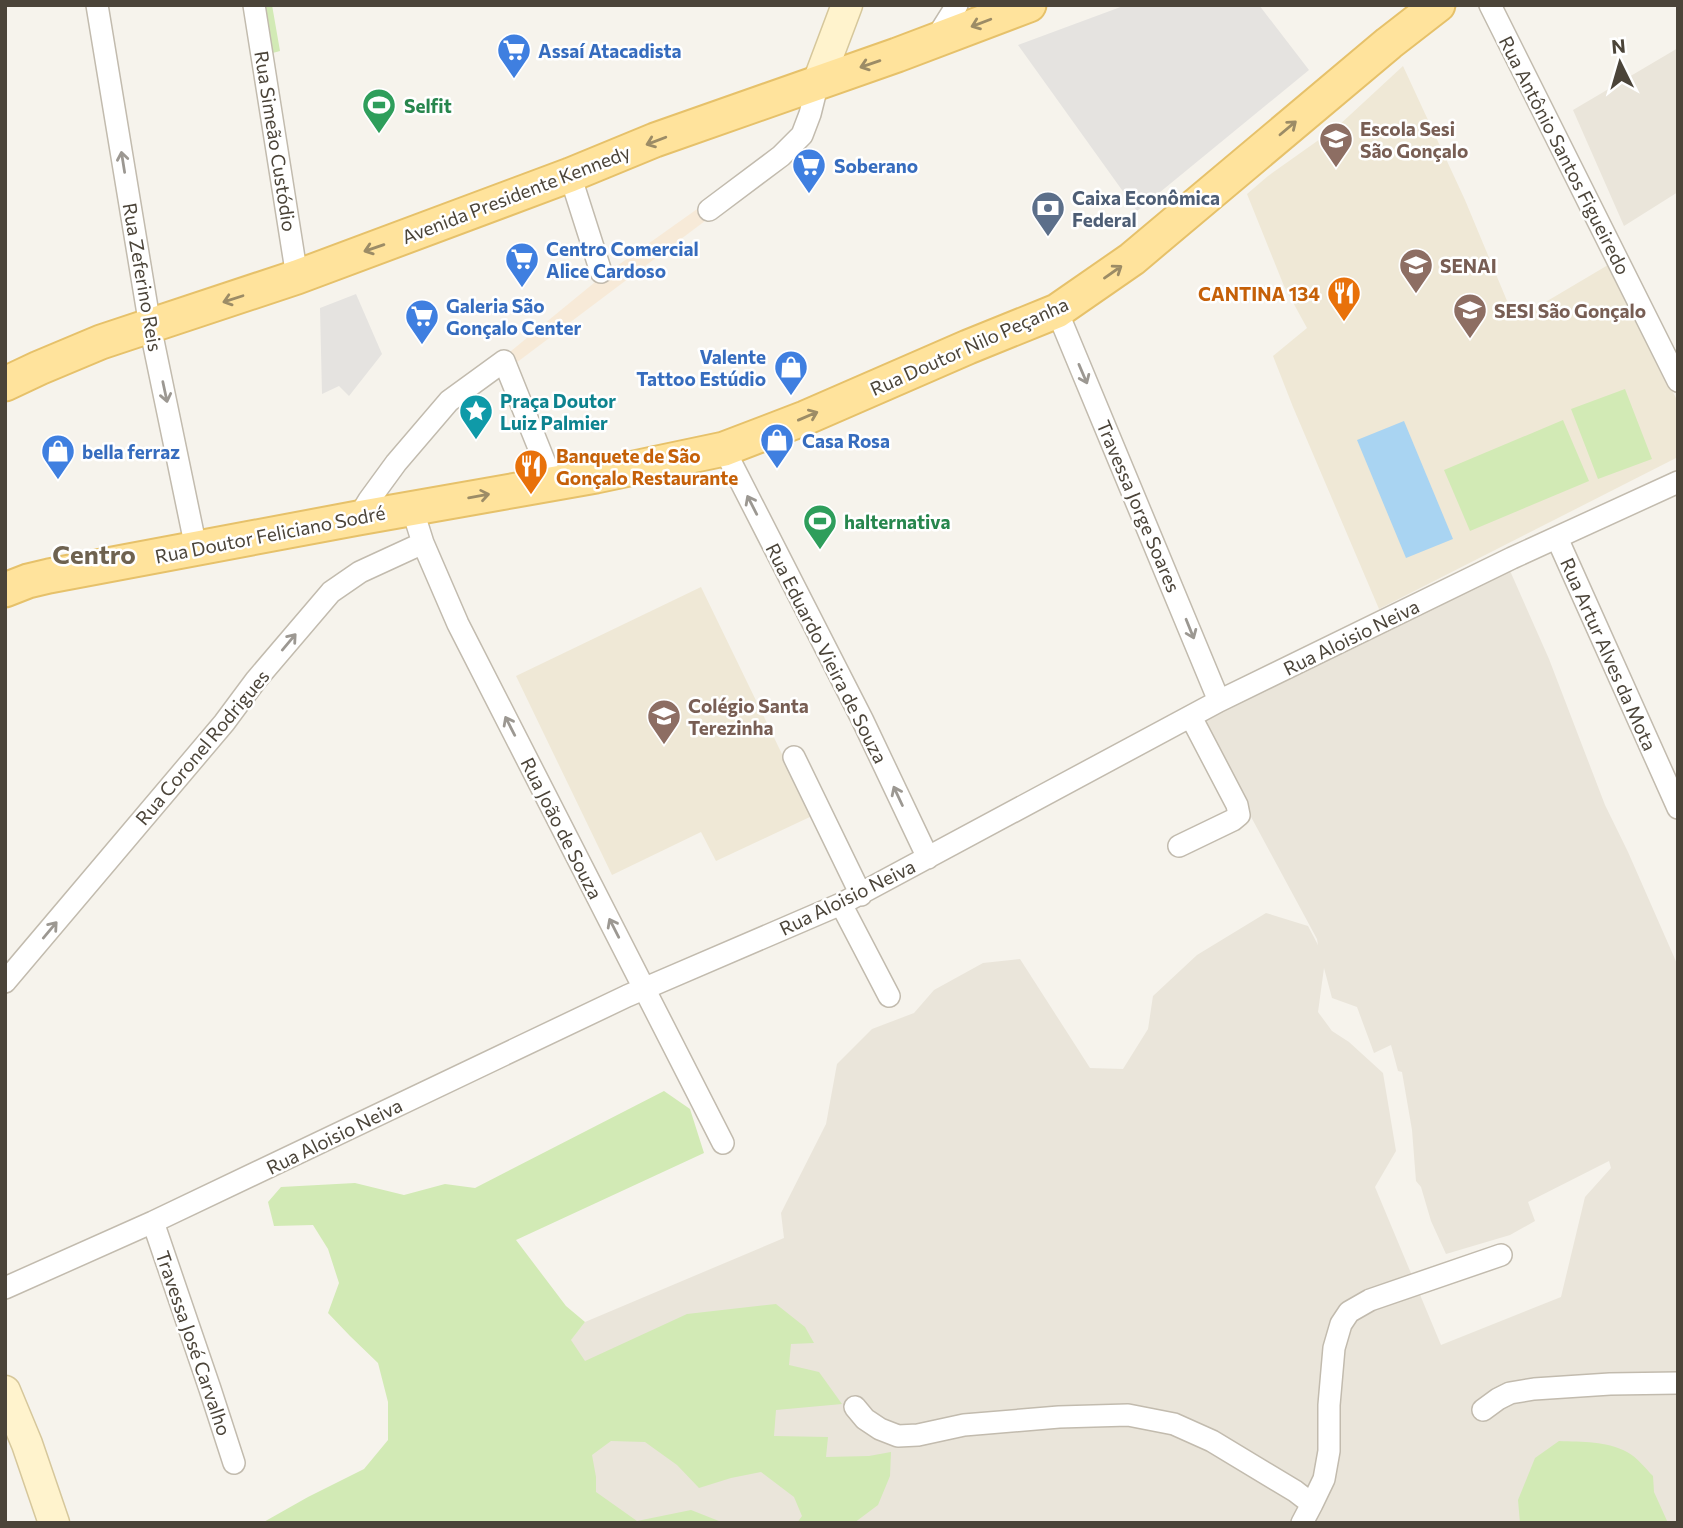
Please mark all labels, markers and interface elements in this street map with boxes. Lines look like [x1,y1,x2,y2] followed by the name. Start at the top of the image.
[971,18,993,31] one-way arrow
[1585,28,1655,98] north arrow
[495,31,533,80] supermarket icon: Assaí Atacadista
[1495,32,1635,278] street label: Rua Antônio Santos Figueiredo
[1610,33,1627,58] text: N
[538,39,682,62] place label: Assaí Atacadista
[250,49,302,233] street label: Rua Simeão Custódio
[859,59,881,71] one-way arrow
[360,86,398,135] sports icon: Selfit
[404,94,452,117] place label: Selfit
[1360,117,1468,162] place label: Escola Sesi São Gonçalo
[1279,120,1297,135] one-way arrow
[1317,120,1355,169] school or university icon: Escola Sesi São Gonçalo
[645,135,667,148] one-way arrow
[399,140,634,248] street label: Avenida Presidente Kennedy
[790,146,828,195] supermarket icon: Soberano
[116,151,129,174] one-way arrow
[834,154,918,177] place label: Soberano
[1072,186,1220,231] place label: Caixa Econômica Federal
[1029,189,1067,238] bank icon: Caixa Econômica Federal
[119,201,167,353] street label: Rua Zeferino Reis
[546,237,699,282] place label: Centro Comercial Alice Cardoso
[503,240,541,289] supermarket icon: Centro Comercial Alice Cardoso
[364,243,386,255] one-way arrow
[1397,246,1435,295] school or university icon: SENAI
[1440,254,1497,277] place label: SENAI
[1103,265,1122,279] one-way arrow
[1325,274,1363,323] restaurant icon: CANTINA 134
[1198,282,1320,305] place label: CANTINA 134
[1451,291,1489,340] school or university icon: SESI São Gonçalo
[866,292,1072,400] street label: Rua Doutor Nilo Peçanha
[222,294,244,307] one-way arrow
[446,294,582,339] place label: Galeria São Gonçalo Center
[403,297,441,346] supermarket icon: Galeria São Gonçalo Center
[1494,299,1646,322] place label: SESI São Gonçalo
[636,345,766,390] place label: Valente Tattoo Estúdio
[772,348,810,397] shop icon: Valente Tattoo Estúdio
[1078,363,1091,384] one-way arrow
[158,380,172,403] one-way arrow
[500,389,616,434] place label: Praça Doutor Luiz Palmier
[457,392,495,441] place icon: Praça Doutor Luiz Palmier
[797,409,818,422] one-way arrow
[1092,417,1186,595] street label: Travessa Jorge Soares
[758,421,796,470] shop icon: Casa Rosa
[802,429,890,452] place label: Casa Rosa
[39,432,77,481] shop icon: bella ferraz
[82,440,180,463] place label: bella ferraz
[556,444,738,489] place label: Banquete de São Gonçalo Restaurante
[512,447,550,496] restaurant icon: Banquete de São Gonçalo Restaurante
[467,489,490,502] one-way arrow
[745,495,759,516] one-way arrow
[153,500,387,568] street label: Rua Doutor Feliciano Sodré
[801,502,839,551] sports icon: halternativa
[844,510,950,533] place label: halternativa
[52,538,136,569] district label: Centro
[761,539,893,767] street label: Rua Eduardo Vieira de Souza
[1556,554,1662,754] street label: Rua Artur Alves da Mota
[1279,594,1423,680] street label: Rua Aloisio Neiva
[1185,618,1198,639] one-way arrow
[281,633,297,651] one-way arrow
[130,665,274,829] street label: Rua Coronel Rodrigues
[688,694,809,739] place label: Colégio Santa Terezinha
[645,697,683,746] school or university icon: Colégio Santa Terezinha
[503,716,516,737] one-way arrow
[516,753,608,903] street label: Rua João de Souza
[891,786,905,807] one-way arrow
[775,854,919,940] street label: Rua Aloisio Neiva
[607,918,620,939] one-way arrow
[42,921,58,939] one-way arrow
[262,1093,406,1179] street label: Rua Aloisio Neiva
[152,1247,236,1439] street label: Travessa José Carvalho

